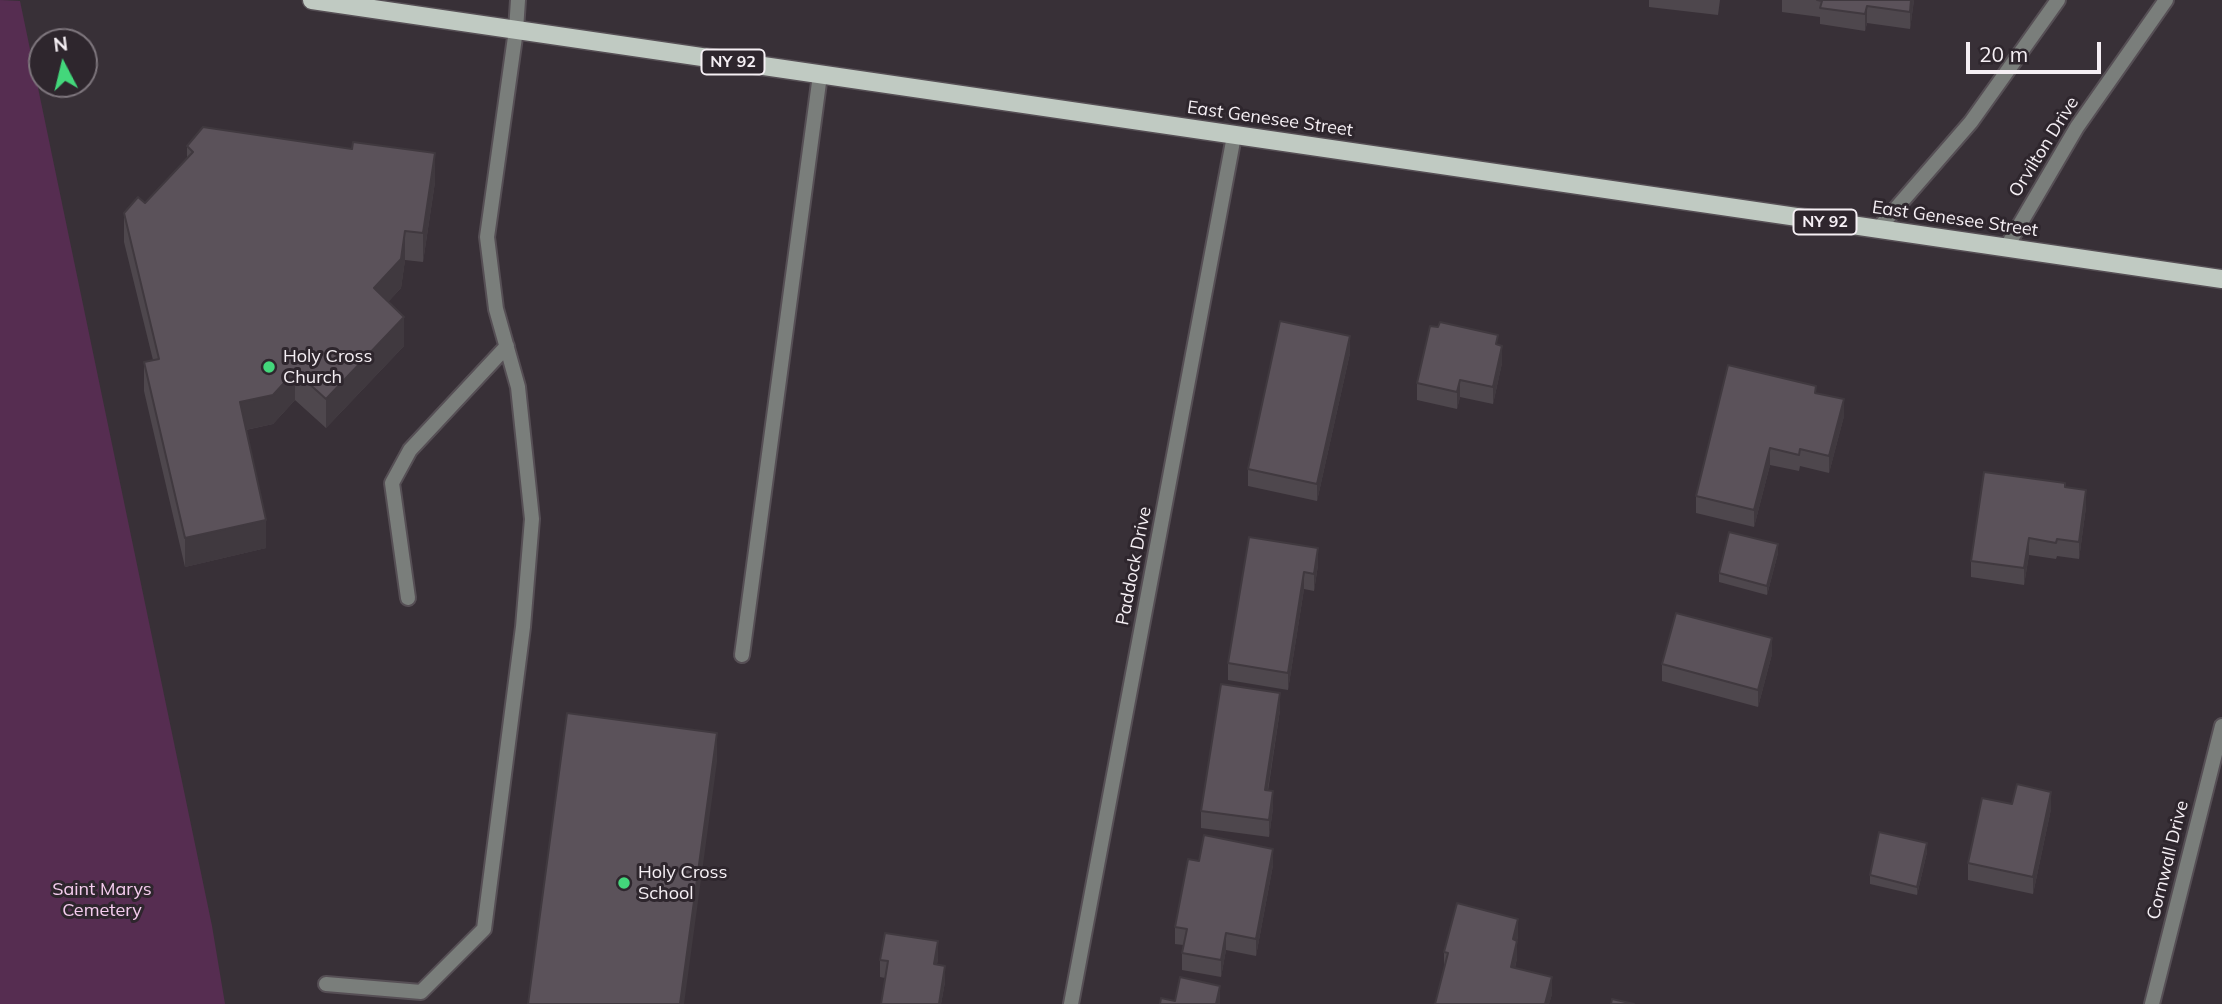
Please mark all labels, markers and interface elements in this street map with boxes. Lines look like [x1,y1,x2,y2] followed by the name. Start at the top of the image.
[28,28,98,98] north arrow
[1970,28,2105,72] scale bar
[52,31,69,57] text: N
[1979,41,2028,67] text: 20 m
[702,50,764,74] road number: NY 92
[2005,93,2083,201] street label: Orvilton Drive
[1186,97,1354,141] street label: East Genesee Street
[1871,197,2039,241] street label: East Genesee Street
[1794,210,1856,234] road number: NY 92
[283,346,372,388] place label: Holy Cross Church
[261,359,277,375] marker: Holy Cross Church
[1112,505,1156,627] street label: Paddock Drive
[2143,798,2193,922] street label: Cornwall Drive
[638,862,727,904] place label: Holy Cross School
[616,875,632,891] marker: Holy Cross School
[52,879,152,922] park label: Saint Marys Cemetery

